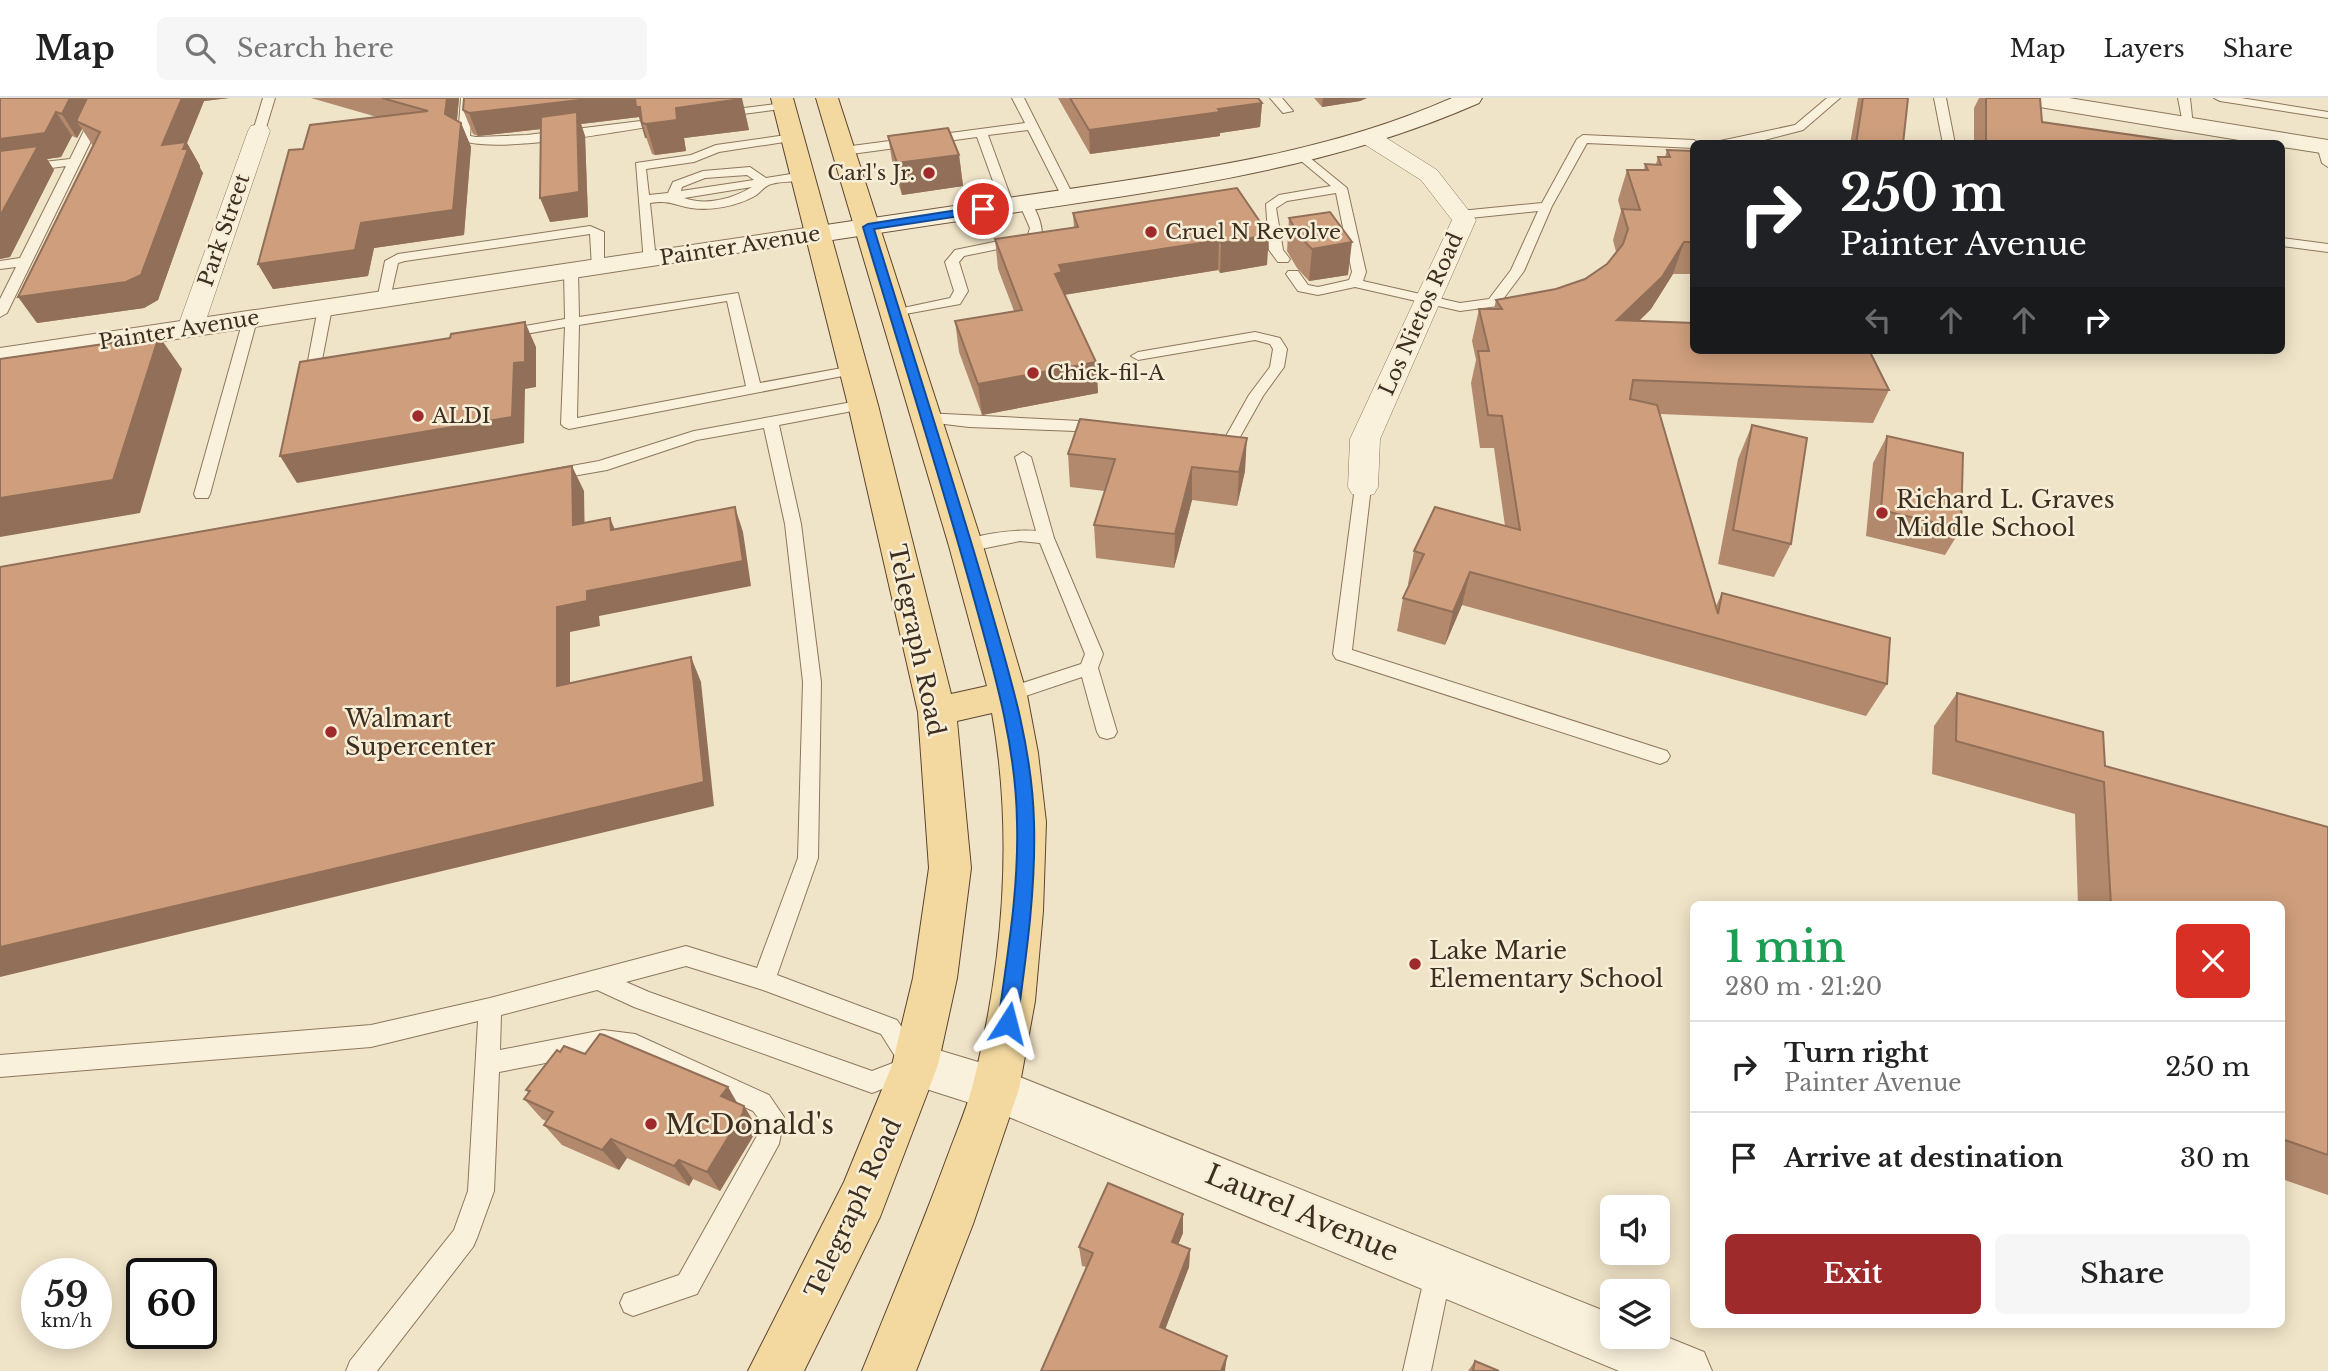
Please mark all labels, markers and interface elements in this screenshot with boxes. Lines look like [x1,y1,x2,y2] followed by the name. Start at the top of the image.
[157,17,647,80] search box
[35,28,115,69] text: Map
[181,29,219,67] icon: search
[237,32,394,64] text: Search here
[2010,34,2066,63] text: Map
[2104,34,2185,63] text: Layers
[2223,34,2293,63] text: Share
[827,160,915,186] place label: Carl's Jr.
[1840,163,2005,224] text: 250 m
[921,165,937,181] marker: Carl's Jr.
[1725,168,1816,259] icon: right
[193,170,255,290] street label: Park Street
[953,179,1013,239] pin
[964,190,1002,228] icon: arrive
[1165,219,1341,245] place label: Cruel N Revolve
[658,220,822,272] street label: Painter Avenue
[1143,224,1159,240] marker: Cruel N Revolve
[1840,224,2087,264] text: Painter Avenue
[1373,229,1469,399] street label: Los Nietos Road
[1859,301,1897,339] icon: left
[1932,301,1970,339] icon: ahead
[2005,301,2043,339] icon: ahead
[2078,301,2116,339] icon: right
[97,304,261,356] street label: Painter Avenue
[1047,360,1165,386] place label: Chick-fil-A
[1025,365,1041,381] marker: Chick-fil-A
[431,403,491,429] place label: ALDI
[410,408,426,424] marker: ALDI
[1896,485,2115,542] place label: Richard L. Graves Middle School
[1874,505,1890,521] marker: Richard L. Graves Middle School
[883,542,951,738] street label: Telegraph Road
[344,704,496,761] place label: Walmart Supercenter
[323,724,339,740] marker: Walmart Supercenter
[1725,921,1846,973] text: 1 min
[2176,924,2250,998] button: close
[1429,936,1664,993] place label: Lake Marie Elementary School
[1407,956,1423,972] marker: Lake Marie Elementary School
[1725,973,1882,1001] text: 280 m · 21:20
[971,986,1045,1060] position arrow
[1784,1037,1929,1069] text: Turn right
[1725,1048,1763,1086] icon: right
[2165,1051,2250,1083] text: 250 m
[1784,1069,1961,1097] text: Painter Avenue
[665,1107,834,1142] place label: McDonald's
[799,1114,907,1302] street label: Telegraph Road
[643,1116,659,1132] marker: McDonald's
[1725,1139,1763,1177] icon: arrive
[1784,1142,2064,1174] text: Arrive at destination
[2180,1142,2250,1174] text: 30 m
[1200,1157,1404,1269] street label: Laurel Avenue
[1600,1195,1670,1349] map controls
[1600,1195,1670,1265] button: sound
[1725,1234,1981,1314] button: Exit
[1995,1234,2250,1314] button: Share
[126,1258,217,1349] speed limit sign: 60
[44,1273,89,1316] text: 59
[1600,1279,1670,1349] button: layers
[41,1310,92,1332] text: km/h

